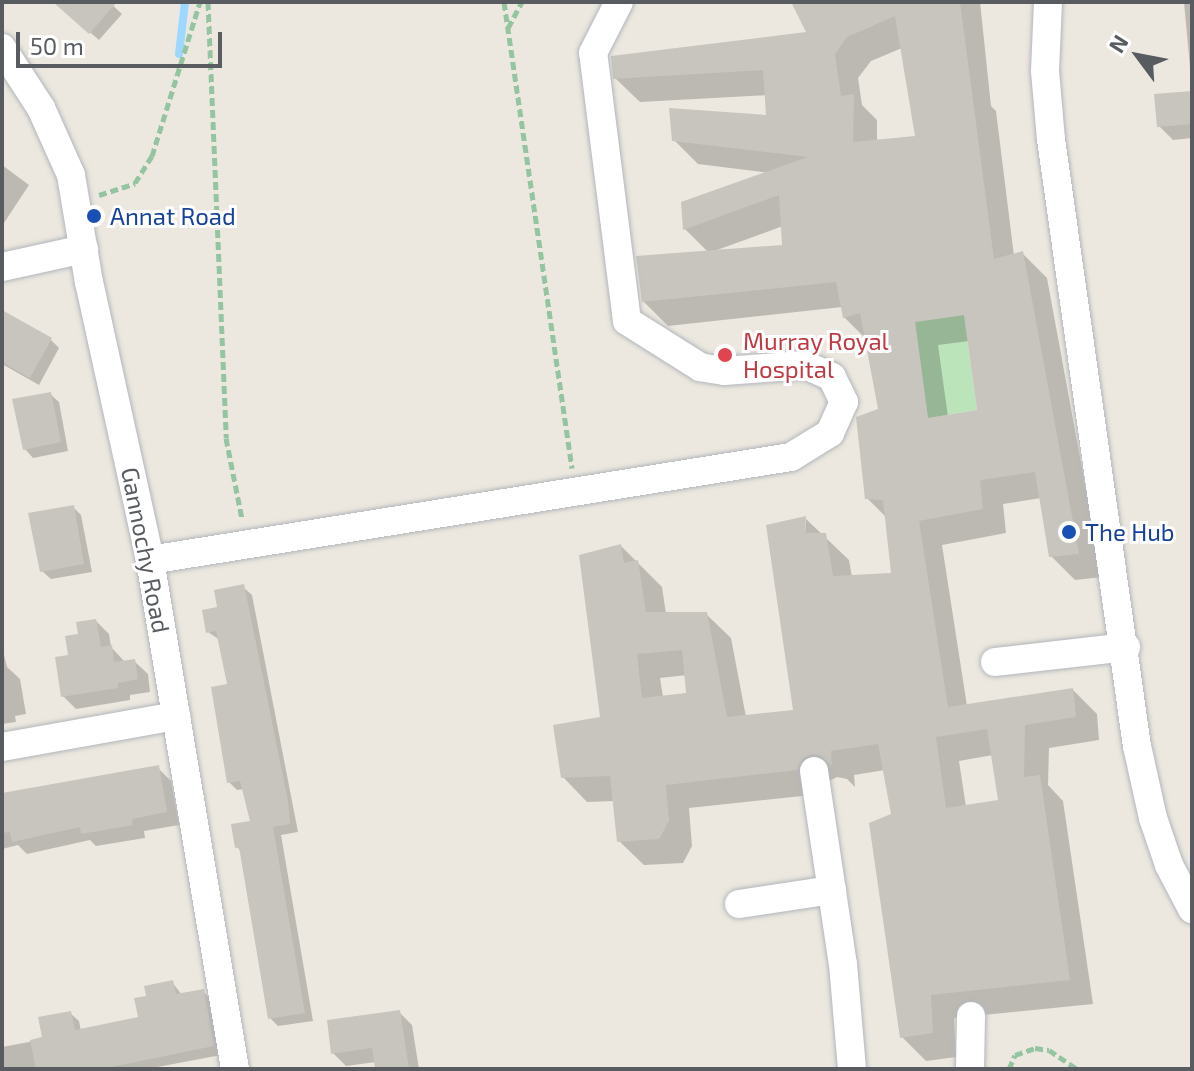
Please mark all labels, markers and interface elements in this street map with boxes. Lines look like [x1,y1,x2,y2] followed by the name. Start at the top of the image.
[20,16,226,66] scale bar
[1098,16,1178,96] north arrow
[1102,30,1133,57] text: N
[30,31,84,60] text: 50 m
[110,202,236,230] place label: Annat Road
[85,207,103,225] marker: Annat Road
[743,327,889,383] place label: Murray Royal Hospital
[714,344,736,366] marker: Murray Royal Hospital
[116,464,176,636] street label: Gannochy Road
[1085,518,1175,546] place label: The Hub
[1060,523,1078,541] marker: The Hub

